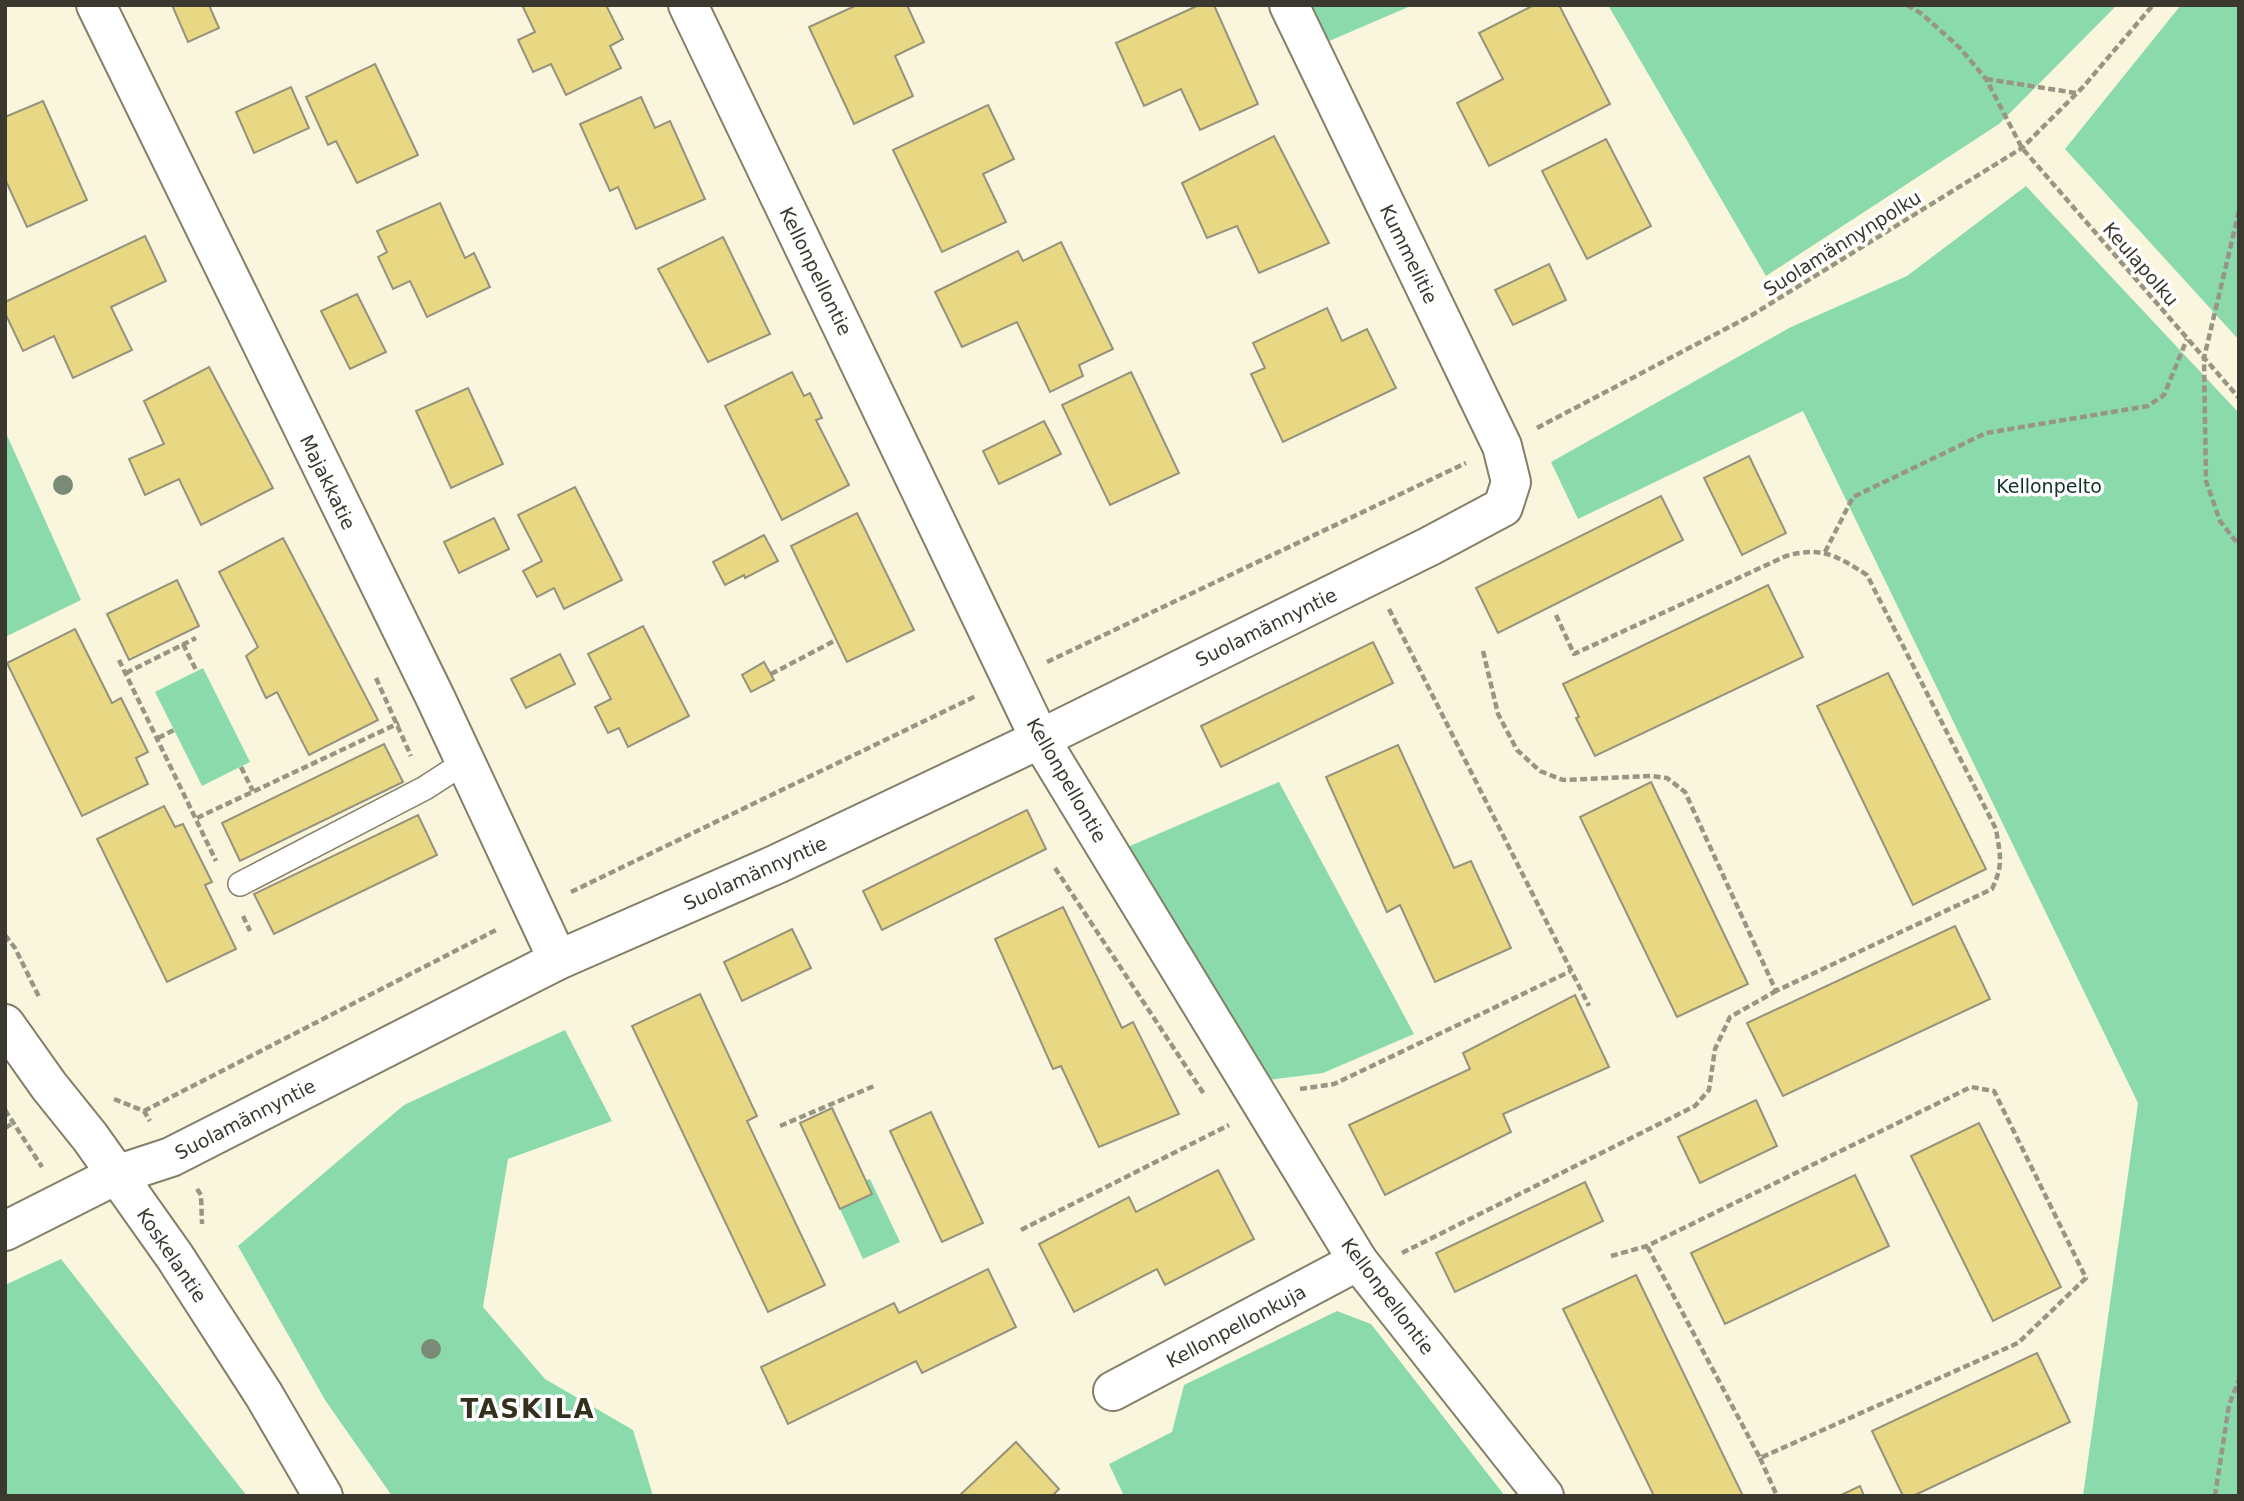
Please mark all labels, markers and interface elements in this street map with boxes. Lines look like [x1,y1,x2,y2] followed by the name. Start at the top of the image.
[1759,186,1925,300] street label: Suolamännynpolku
[1376,201,1442,307] street label: Kummelitie
[775,203,857,339] street label: Kellonpellontie
[2099,218,2183,310] street label: Keulapolku
[296,431,360,533] street label: Majakkatie
[1996,475,2102,497] park label: Kellonpelto
[1192,583,1340,671] street label: Suolamännyntie
[1023,714,1111,846] street label: Kellonpellontie
[680,832,830,914] street label: Suolamännyntie
[171,1074,319,1164] street label: Suolamännyntie
[133,1204,211,1306] street label: Koskelantie
[1337,1234,1439,1358] street label: Kellonpellontie
[1162,1280,1310,1372] street label: Kellonpellonkuja
[460,1394,596,1424] district label: TASKILA

